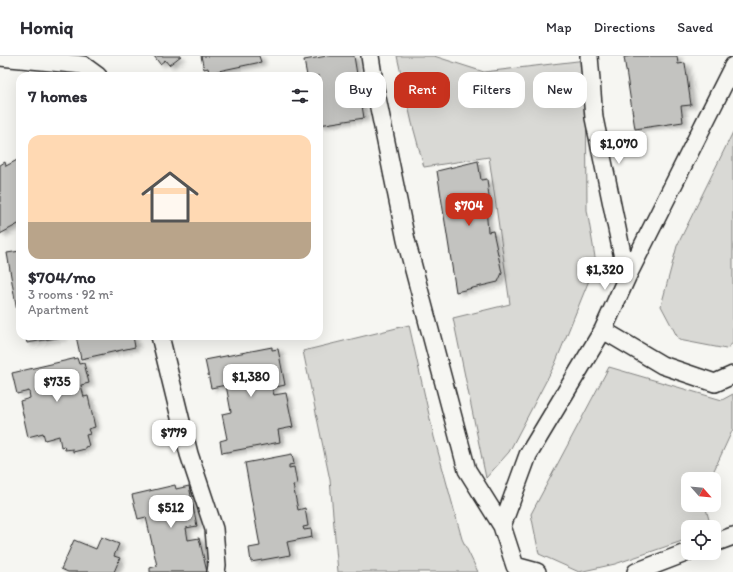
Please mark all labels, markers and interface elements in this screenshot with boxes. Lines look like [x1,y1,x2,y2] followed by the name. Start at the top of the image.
[20,16,73,39] text: Homiq
[546,19,572,36] text: Map
[594,19,655,36] text: Directions
[677,19,713,36] text: Saved
[335,72,386,108] chip: Buy
[394,72,450,108] chip: Rent
[458,72,525,108] chip: Filters
[533,72,587,108] chip: New
[289,85,311,107] icon: filters
[28,86,88,106] text: 7 homes
[586,131,652,165] pin: $1,070
[600,136,638,151] text: $1,070
[134,161,206,233] icon: home
[445,193,493,227] pin: $704
[455,198,483,213] text: $704
[572,257,638,291] pin: $1,320
[586,262,624,277] text: $1,320
[28,267,96,287] text: $704/mo
[28,287,113,302] text: 3 rooms · 92 m²
[28,302,89,317] text: Apartment
[218,364,284,398] pin: $1,380
[33,369,81,403] pin: $735
[232,369,270,384] text: $1,380
[44,374,70,389] text: $735
[150,420,198,454] pin: $779
[161,425,187,440] text: $779
[681,472,721,512] north arrow
[681,472,721,560] map controls
[147,495,195,529] pin: $512
[158,500,184,515] text: $512
[681,520,721,560] button: locate

